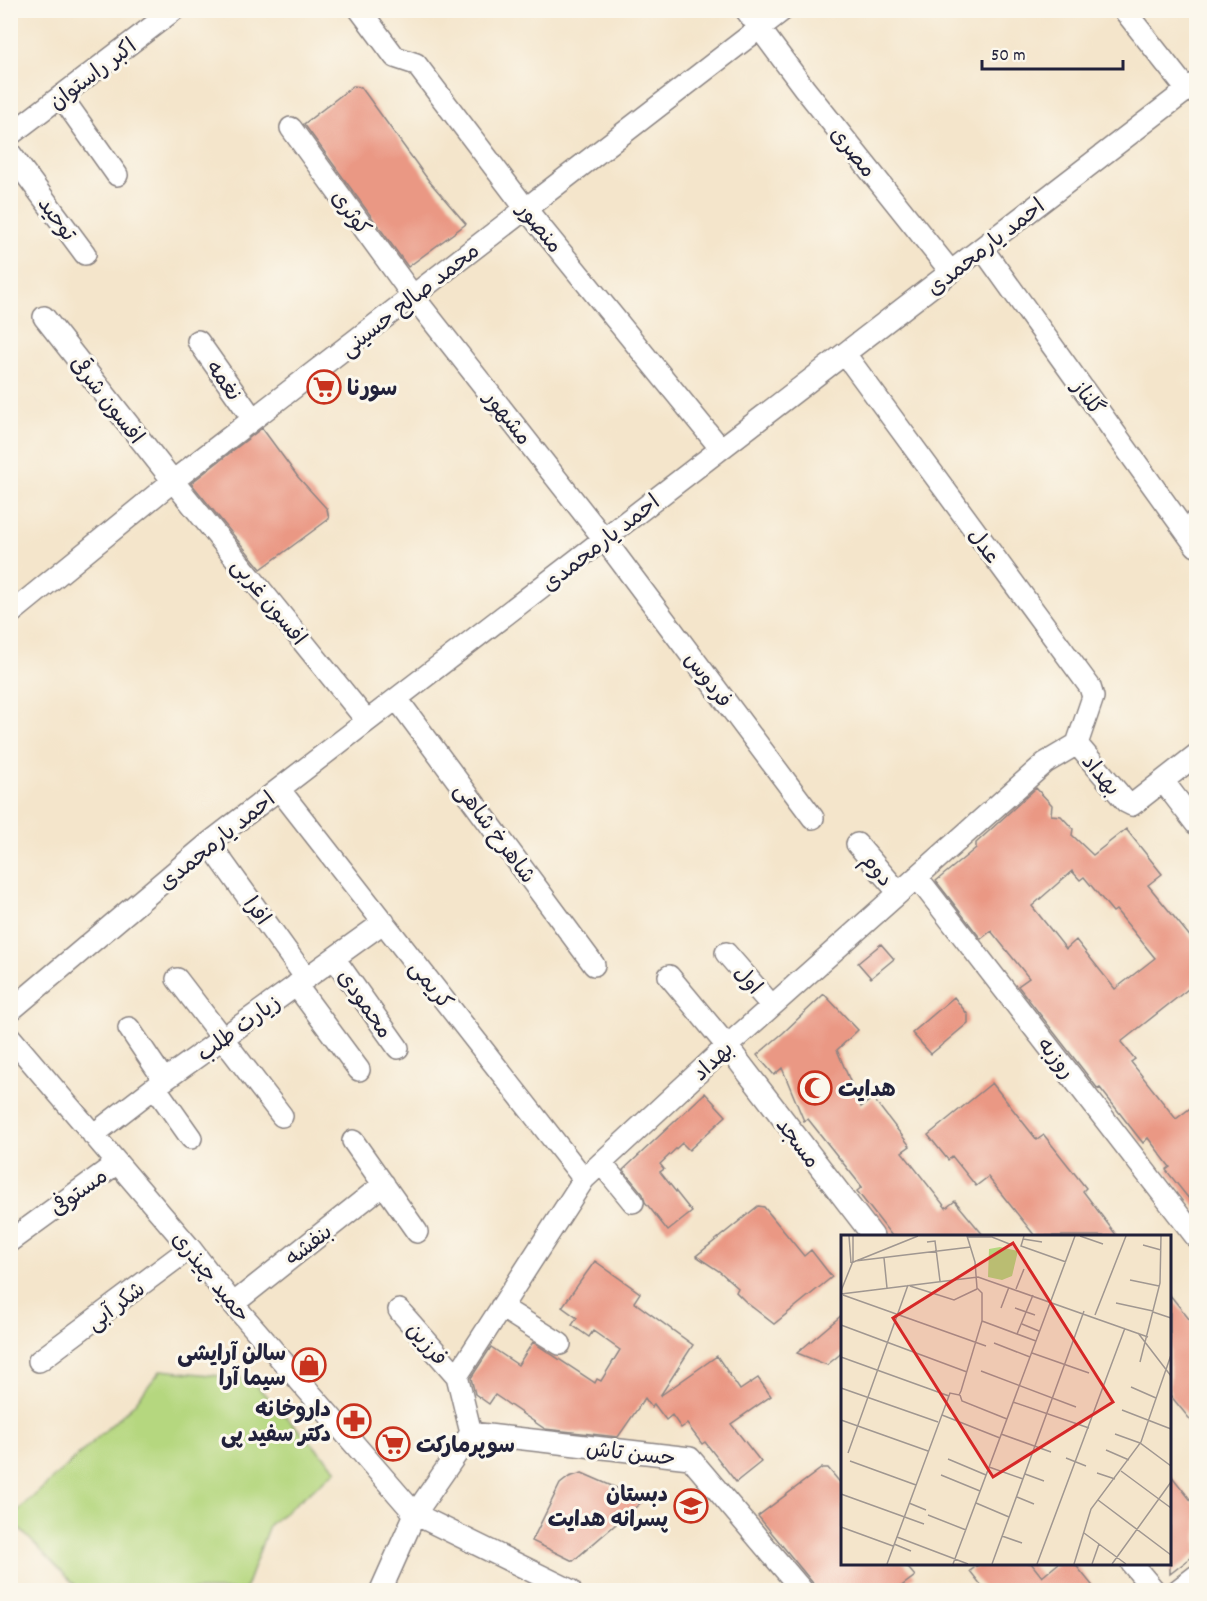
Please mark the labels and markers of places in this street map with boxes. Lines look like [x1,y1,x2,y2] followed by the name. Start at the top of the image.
[306,369,342,405] supermarket icon: سورنا
[347,375,397,406] place label: سورنا
[797,1070,833,1106] mosque icon: هدایت
[838,1076,896,1107] place label: هدایت
[177,1340,286,1396] place label: سالن آرایشی سیما آرا
[291,1347,327,1383] shop icon: سالن آرایشی سیما آرا
[221,1396,331,1452] place label: داروخانه دکتر سفید پی
[336,1403,372,1439] pharmacy icon: داروخانه دکتر سفید پی
[375,1426,411,1462] supermarket icon: سوپرمارکت
[416,1432,515,1463] place label: سوپرمارکت
[548,1481,669,1537] place label: دبستان پسرانه هدایت
[673,1488,709,1524] school or university icon: دبستان پسرانه هدایت

